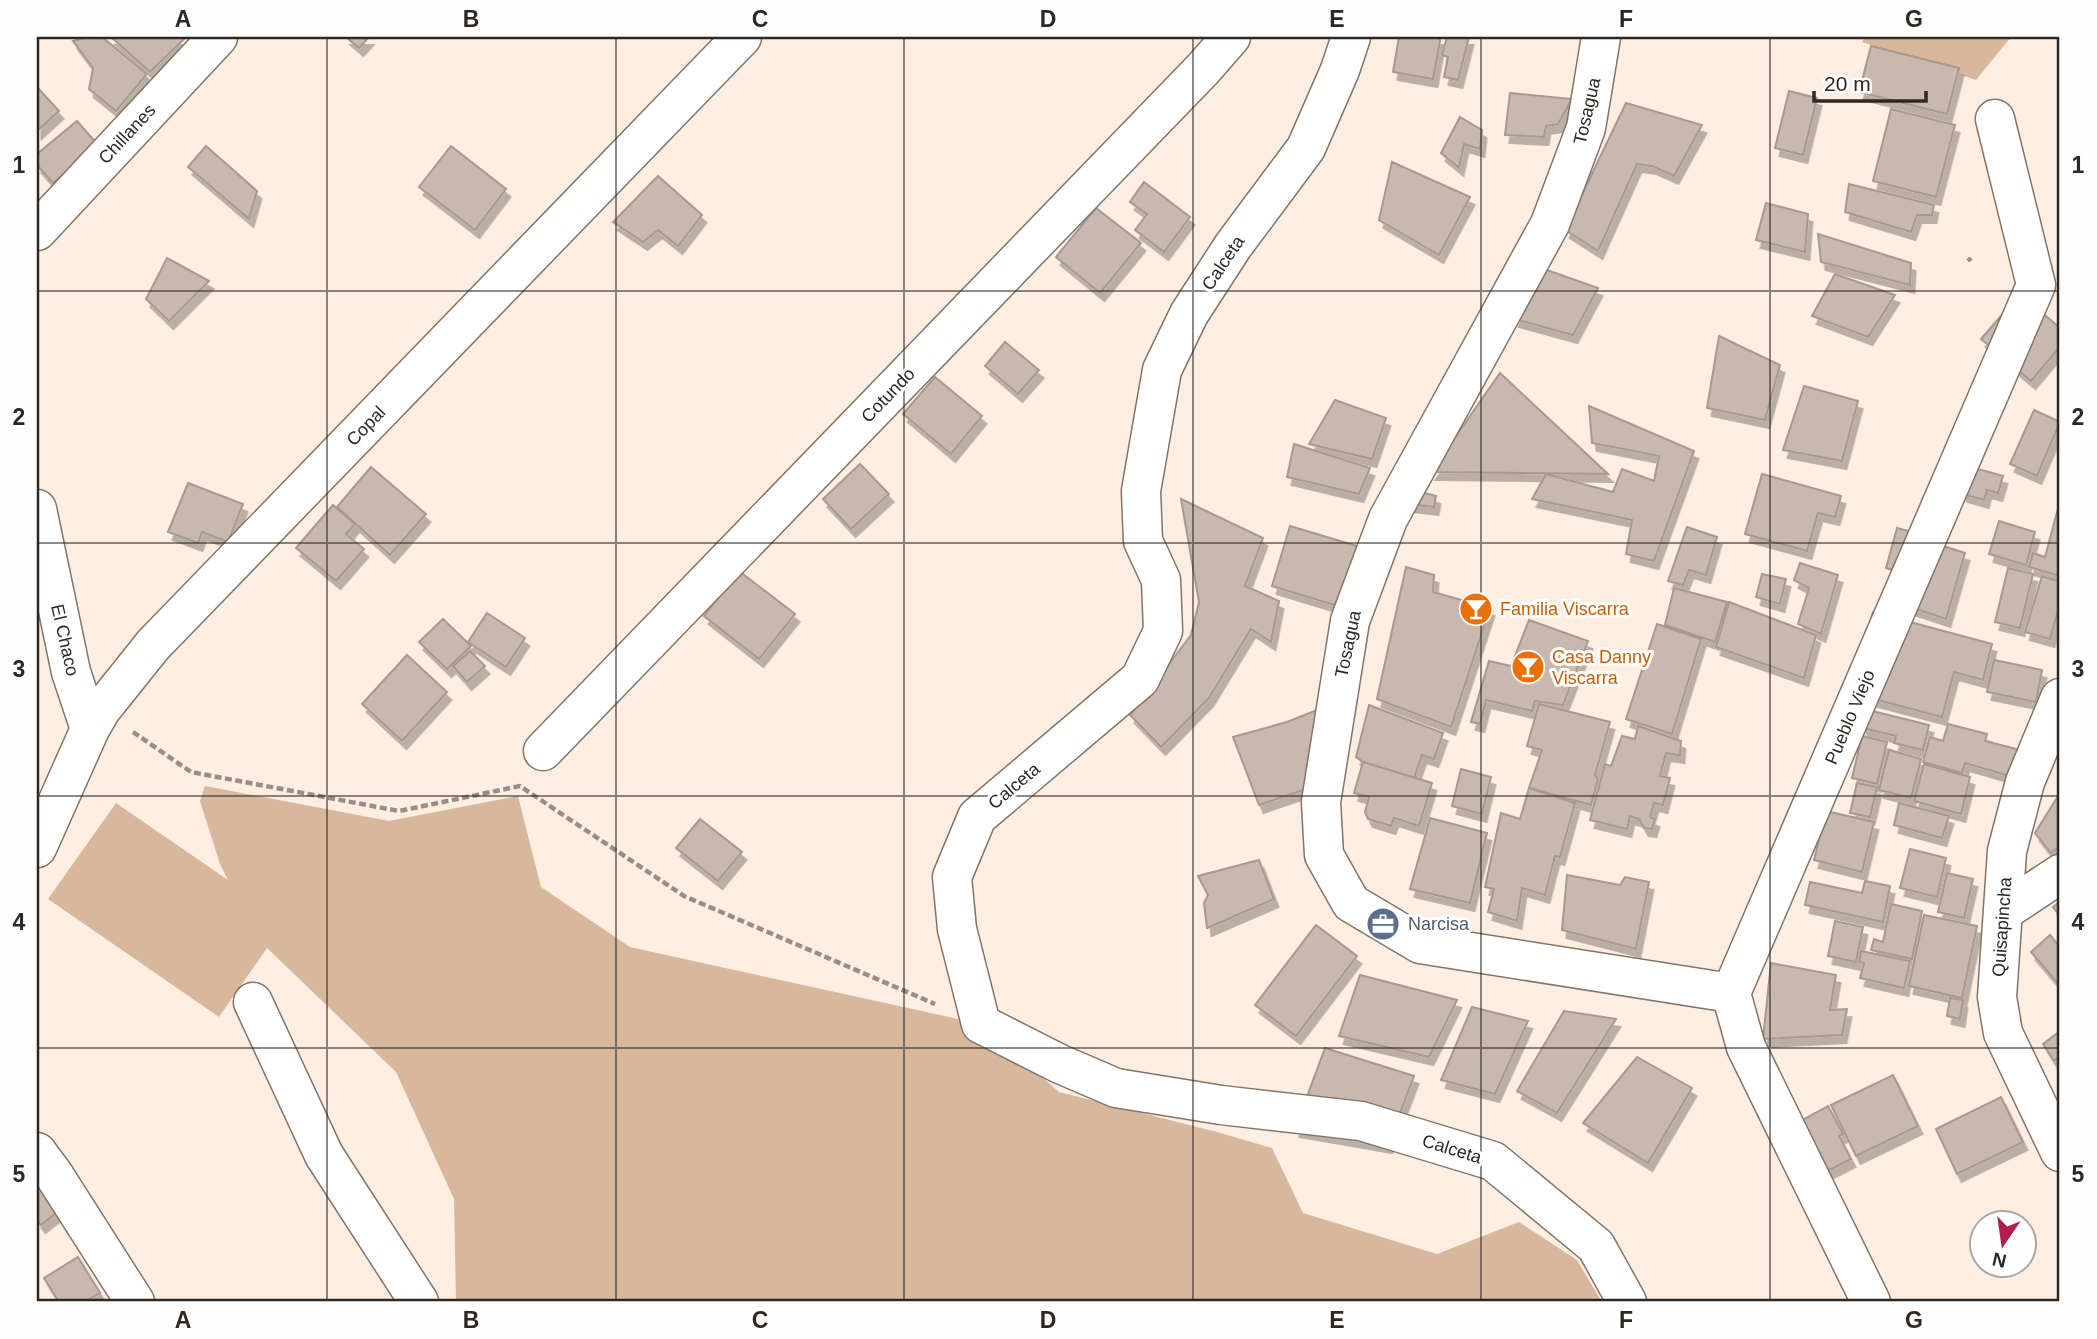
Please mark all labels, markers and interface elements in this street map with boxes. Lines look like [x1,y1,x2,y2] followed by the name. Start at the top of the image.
[175,6,191,32] text: A
[463,6,479,32] text: B
[752,6,768,32] text: C
[1040,6,1056,32] text: D
[1329,6,1345,32] text: E
[1619,6,1633,32] text: F
[1905,6,1923,32] text: G
[1814,60,1926,104] scale bar
[1824,72,1871,95] text: 20 m
[1570,75,1605,146] street label: Tosagua
[94,100,160,168] street label: Chillanes
[13,152,26,178] text: 1
[2072,152,2085,178] text: 1
[1198,231,1249,294] street label: Calceta
[857,364,919,426] street label: Cotundo
[342,402,390,450] street label: Copal
[13,404,25,430] text: 2
[2072,404,2084,430] text: 2
[1457,590,1495,628] bar icon: Familia Viscarra
[1500,599,1630,619] place label: Familia Viscarra
[47,602,83,678] street label: El Chaco
[1331,608,1365,679] street label: Tosagua
[1552,647,1651,688] place label: Casa Danny Viscarra
[1509,648,1547,686] bar icon: Casa Danny Viscarra
[13,656,25,682] text: 3
[2072,656,2084,682] text: 3
[1821,667,1879,767] street label: Pueblo Viejo
[984,758,1045,813] street label: Calceta
[1989,875,2016,978] street label: Quisapincha
[1364,905,1402,943] office icon: Narcisa
[13,909,26,935] text: 4
[2072,909,2085,935] text: 4
[1408,914,1470,934] place label: Narcisa
[1420,1131,1485,1168] street label: Calceta
[13,1161,26,1187] text: 5
[2072,1161,2085,1187] text: 5
[1968,1210,2038,1280] north arrow
[1990,1248,2008,1272] text: N
[175,1307,191,1333] text: A
[463,1307,479,1333] text: B
[752,1307,768,1333] text: C
[1040,1307,1056,1333] text: D
[1329,1307,1345,1333] text: E
[1619,1307,1633,1333] text: F
[1905,1307,1923,1333] text: G

